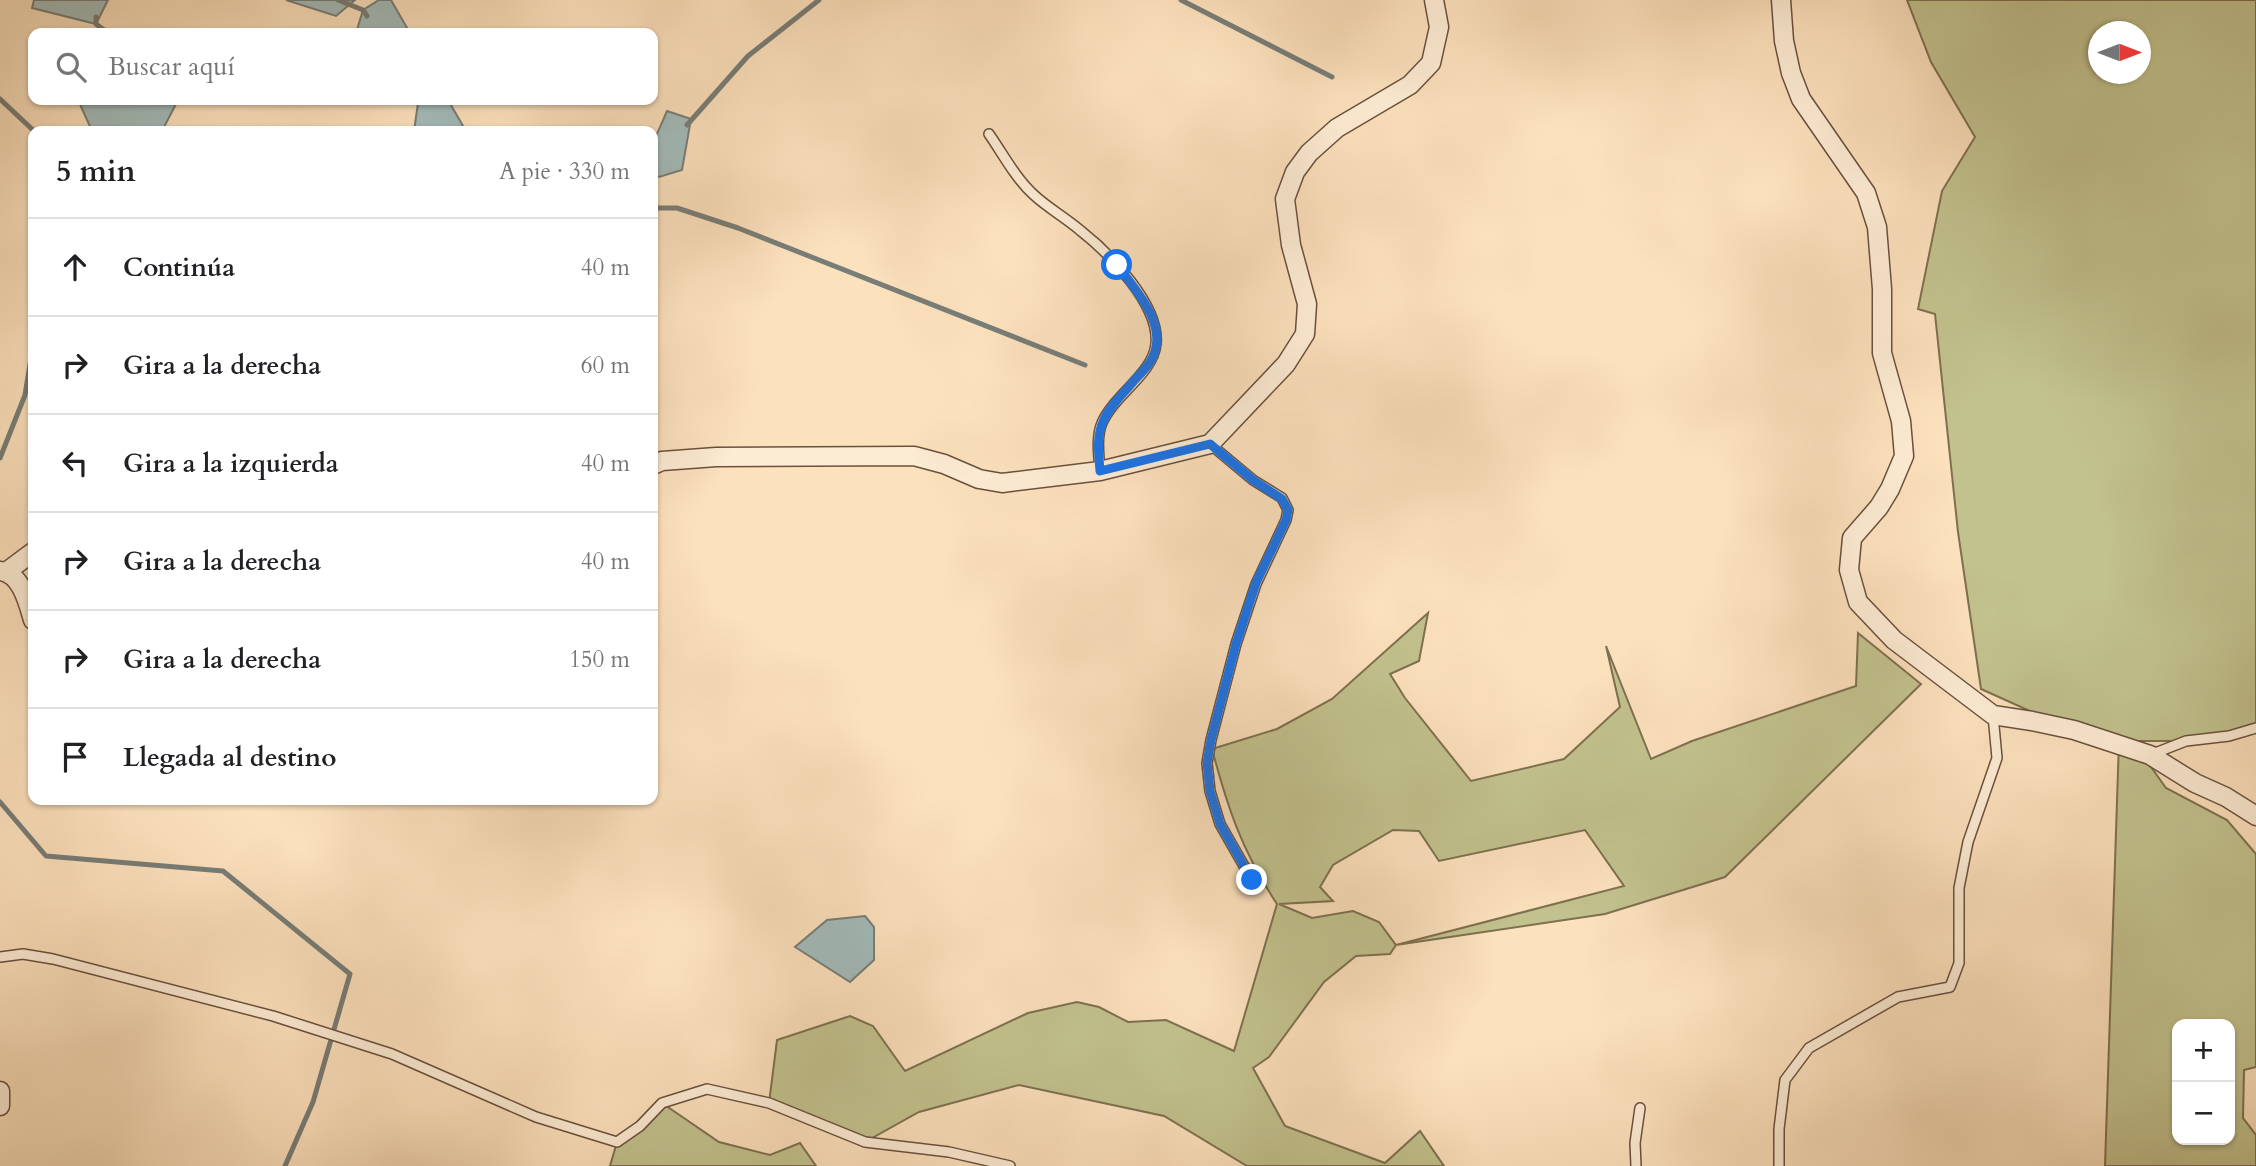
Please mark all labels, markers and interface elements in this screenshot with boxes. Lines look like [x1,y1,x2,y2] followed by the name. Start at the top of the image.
[2088,21,2151,84] north arrow
[28,28,658,105] search box
[52,48,90,86] icon: search
[108,49,235,84] text: Buscar aquí
[56,151,136,192] text: 5 min
[499,156,630,187] text: A pie · 330 m
[56,248,94,286] icon: ahead
[1101,249,1132,280] route start
[123,250,235,285] text: Continúa
[581,252,630,283] text: 40 m
[56,346,94,384] icon: right
[123,348,321,383] text: Gira a la derecha
[581,350,630,381] text: 60 m
[56,444,94,482] icon: left
[123,446,339,481] text: Gira a la izquierda
[581,448,630,479] text: 40 m
[56,542,94,580] icon: right
[123,544,321,579] text: Gira a la derecha
[581,546,630,577] text: 40 m
[56,640,94,678] icon: right
[123,642,321,677] text: Gira a la derecha
[569,644,630,675] text: 150 m
[56,738,94,776] icon: arrive
[123,740,337,775] text: Llegada al destino
[1236,864,1267,895] route end
[2172,1019,2235,1145] map controls
[2172,1019,2235,1082] button: +
[2172,1082,2235,1145] button: −

